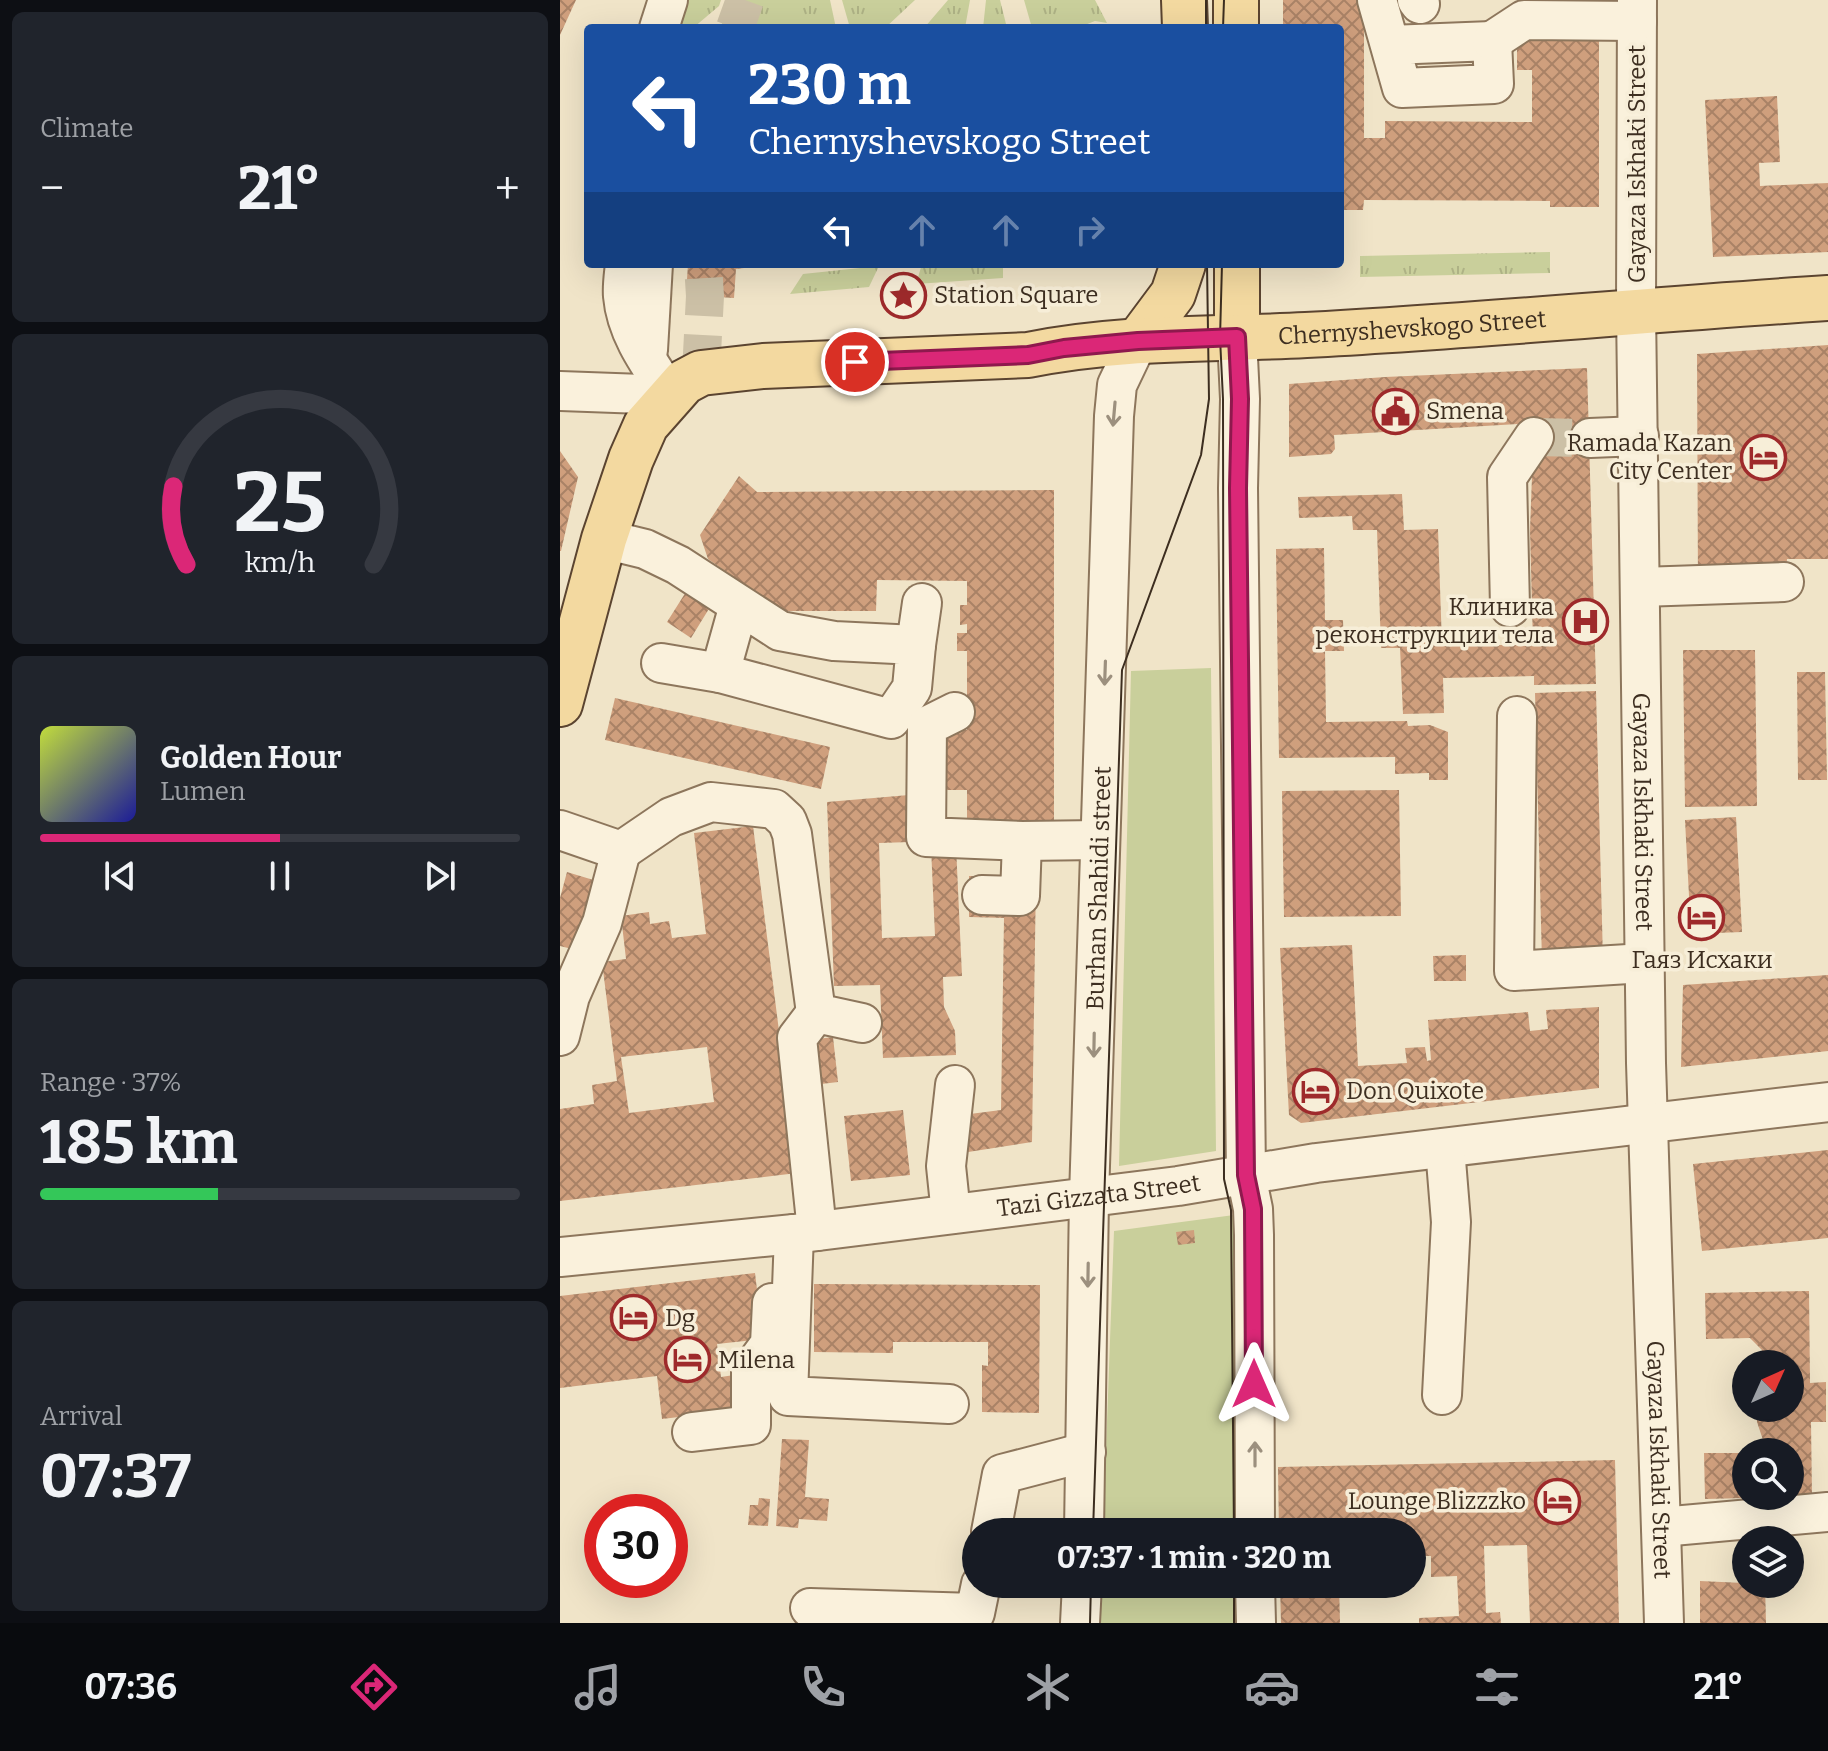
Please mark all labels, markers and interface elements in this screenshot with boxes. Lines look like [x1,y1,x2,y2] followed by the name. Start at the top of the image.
[1623,45,1651,283] street label: Gayaza Iskhaki Street
[748,52,911,119] text: 230 m
[616,56,720,160] icon: left
[40,113,134,144] text: Climate
[748,120,1151,164] text: Chernyshevskogo Street
[238,153,321,225] text: 21°
[40,162,64,215] text: −
[495,162,520,215] text: +
[816,208,860,252] icon: left
[900,208,944,252] icon: ahead
[984,208,1028,252] icon: ahead
[1068,208,1112,252] icon: right
[879,271,927,319] place icon: Station Square
[934,281,1098,309] place label: Station Square
[1277,305,1547,350] street label: Chernyshevskogo Street
[821,328,889,396] pin
[833,340,877,384] icon: arrive
[1371,387,1419,435] public building icon: Smena
[1426,397,1504,425] place label: Smena
[1107,400,1122,427] one-way arrow
[1567,429,1732,485] place label: Ramada Kazan City Center
[1739,433,1787,481] hotel icon: Ramada Kazan City Center
[234,453,326,553] text: 25
[245,545,316,580] text: km/h
[1315,593,1554,649] place label: Клиника реконструкции тела
[1561,597,1609,645] hospital icon: Клиника реконструкции тела
[1097,659,1112,686] one-way arrow
[1627,692,1658,932] street label: Gayaza Iskhaki Street
[160,740,341,776] text: Golden Hour
[1081,765,1117,1011] street label: Burhan Shahidi street
[160,776,246,807] text: Lumen
[98,854,142,898] icon: previous
[258,854,302,898] icon: pause
[418,854,462,898] icon: next
[1678,894,1726,942] hotel icon: Гаяз Исхаки
[1631,946,1773,974] place label: Гаяз Исхаки
[1086,1031,1102,1058] one-way arrow
[40,1067,182,1098] text: Range · 37%
[1291,1067,1339,1115] hotel icon: Don Quixote
[1346,1077,1484,1105] place label: Don Quixote
[40,1107,238,1179] text: 185 km
[995,1168,1203,1223] street label: Tazi Gizzata Street
[1081,1261,1096,1288] one-way arrow
[610,1294,658,1342] hotel icon: Dg
[665,1304,695,1332] place label: Dg
[663,1336,711,1384] hotel icon: Milena
[1641,1340,1677,1580] street label: Gayaza Iskhaki Street
[1212,1342,1296,1426] position arrow
[718,1346,795,1374] place label: Milena
[1732,1350,1804,1422] north arrow
[1732,1350,1804,1598] map controls
[40,1401,122,1432] text: Arrival
[1732,1438,1804,1510] button: search
[40,1441,191,1513] text: 07:37
[1247,1441,1263,1468] one-way arrow
[1533,1477,1581,1525] hotel icon: Lounge Blizzzko
[1348,1487,1526,1515] place label: Lounge Blizzzko
[584,1494,688,1598] speed limit sign: 30
[1732,1526,1804,1598] button: layers
[1057,1540,1331,1576] text: 07:37 · 1 min · 320 m
[346,1659,402,1715] icon: directions
[570,1659,626,1715] icon: music
[795,1659,851,1715] icon: phone
[1020,1659,1076,1715] icon: climate
[1244,1659,1300,1715] icon: car
[1469,1659,1525,1715] icon: filters
[84,1665,177,1709] text: 07:36
[1693,1665,1744,1709] text: 21°

